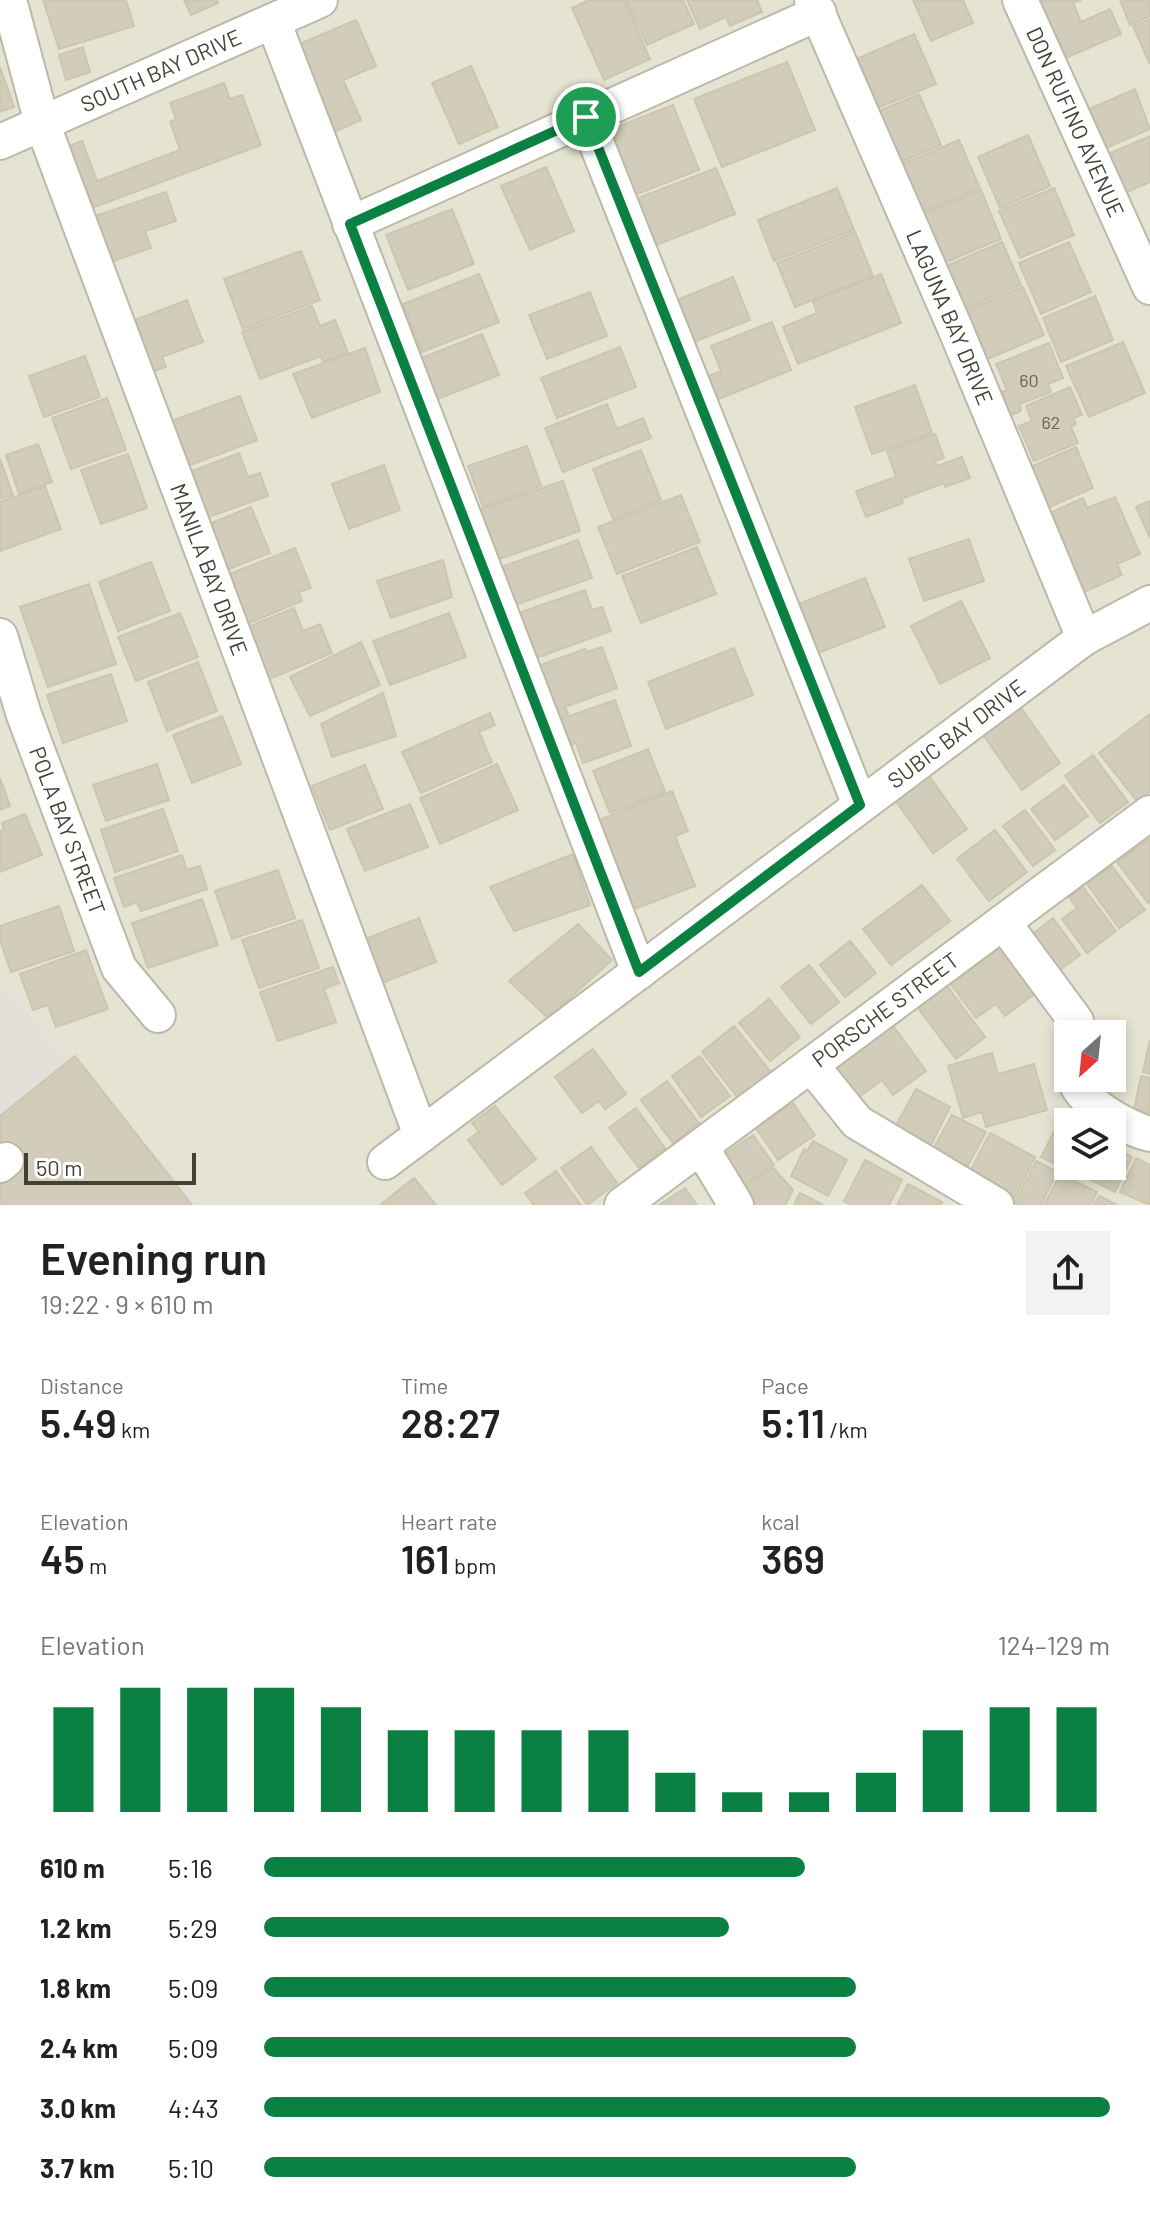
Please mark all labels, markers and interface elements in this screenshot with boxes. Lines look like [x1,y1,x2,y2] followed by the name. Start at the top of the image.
[1022,22,1131,221] street label: DON RUFINO AVENUE
[76,23,245,117] street label: SOUTH BAY DRIVE
[552,83,620,151] pin
[564,95,608,139] icon: arrive
[902,226,999,408] street label: LAGUNA BAY DRIVE
[1019,369,1039,391] house number: 60
[1042,411,1060,433] house number: 62
[166,479,254,659] street label: MANILA BAY DRIVE
[882,673,1030,793] street label: SUBIC BAY DRIVE
[25,743,112,918] street label: POLA BAY STREET
[806,946,963,1072] street label: PORSCHE STREET
[1054,1020,1126,1092] north arrow
[1054,1020,1126,1180] map controls
[1054,1108,1126,1180] button: layers
[24,1149,196,1185] scale bar
[36,1154,82,1180] text: 50 m
[40,1231,267,1284] text: Evening run
[1026,1231,1110,1315] button: share
[40,1288,214,1319] text: 19:22 · 9 × 610 m
[40,1372,124,1398] text: Distance
[401,1372,448,1398] text: Time
[761,1372,809,1398] text: Pace
[40,1398,117,1446] text: 5.49
[401,1398,500,1446] text: 28:27
[761,1398,825,1446] text: 5:11
[117,1416,150,1442] text: km
[825,1416,868,1442] text: /km
[40,1508,129,1534] text: Elevation
[401,1508,497,1534] text: Heart rate
[761,1508,800,1534] text: kcal
[40,1534,85,1582] text: 45
[401,1534,450,1582] text: 161
[761,1534,825,1582] text: 369
[85,1552,107,1578] text: m
[450,1552,496,1578] text: bpm
[40,1629,145,1660] text: Elevation
[998,1629,1110,1660] text: 124–129 m
[40,1852,105,1883] text: 610 m
[168,1852,213,1883] text: 5:16
[40,1912,112,1943] text: 1.2 km
[168,1912,218,1943] text: 5:29
[40,1972,111,2003] text: 1.8 km
[168,1972,218,2003] text: 5:09
[40,2032,118,2063] text: 2.4 km
[168,2032,218,2063] text: 5:09
[40,2092,116,2123] text: 3.0 km
[168,2092,219,2123] text: 4:43
[40,2152,115,2183] text: 3.7 km
[168,2152,214,2183] text: 5:10

